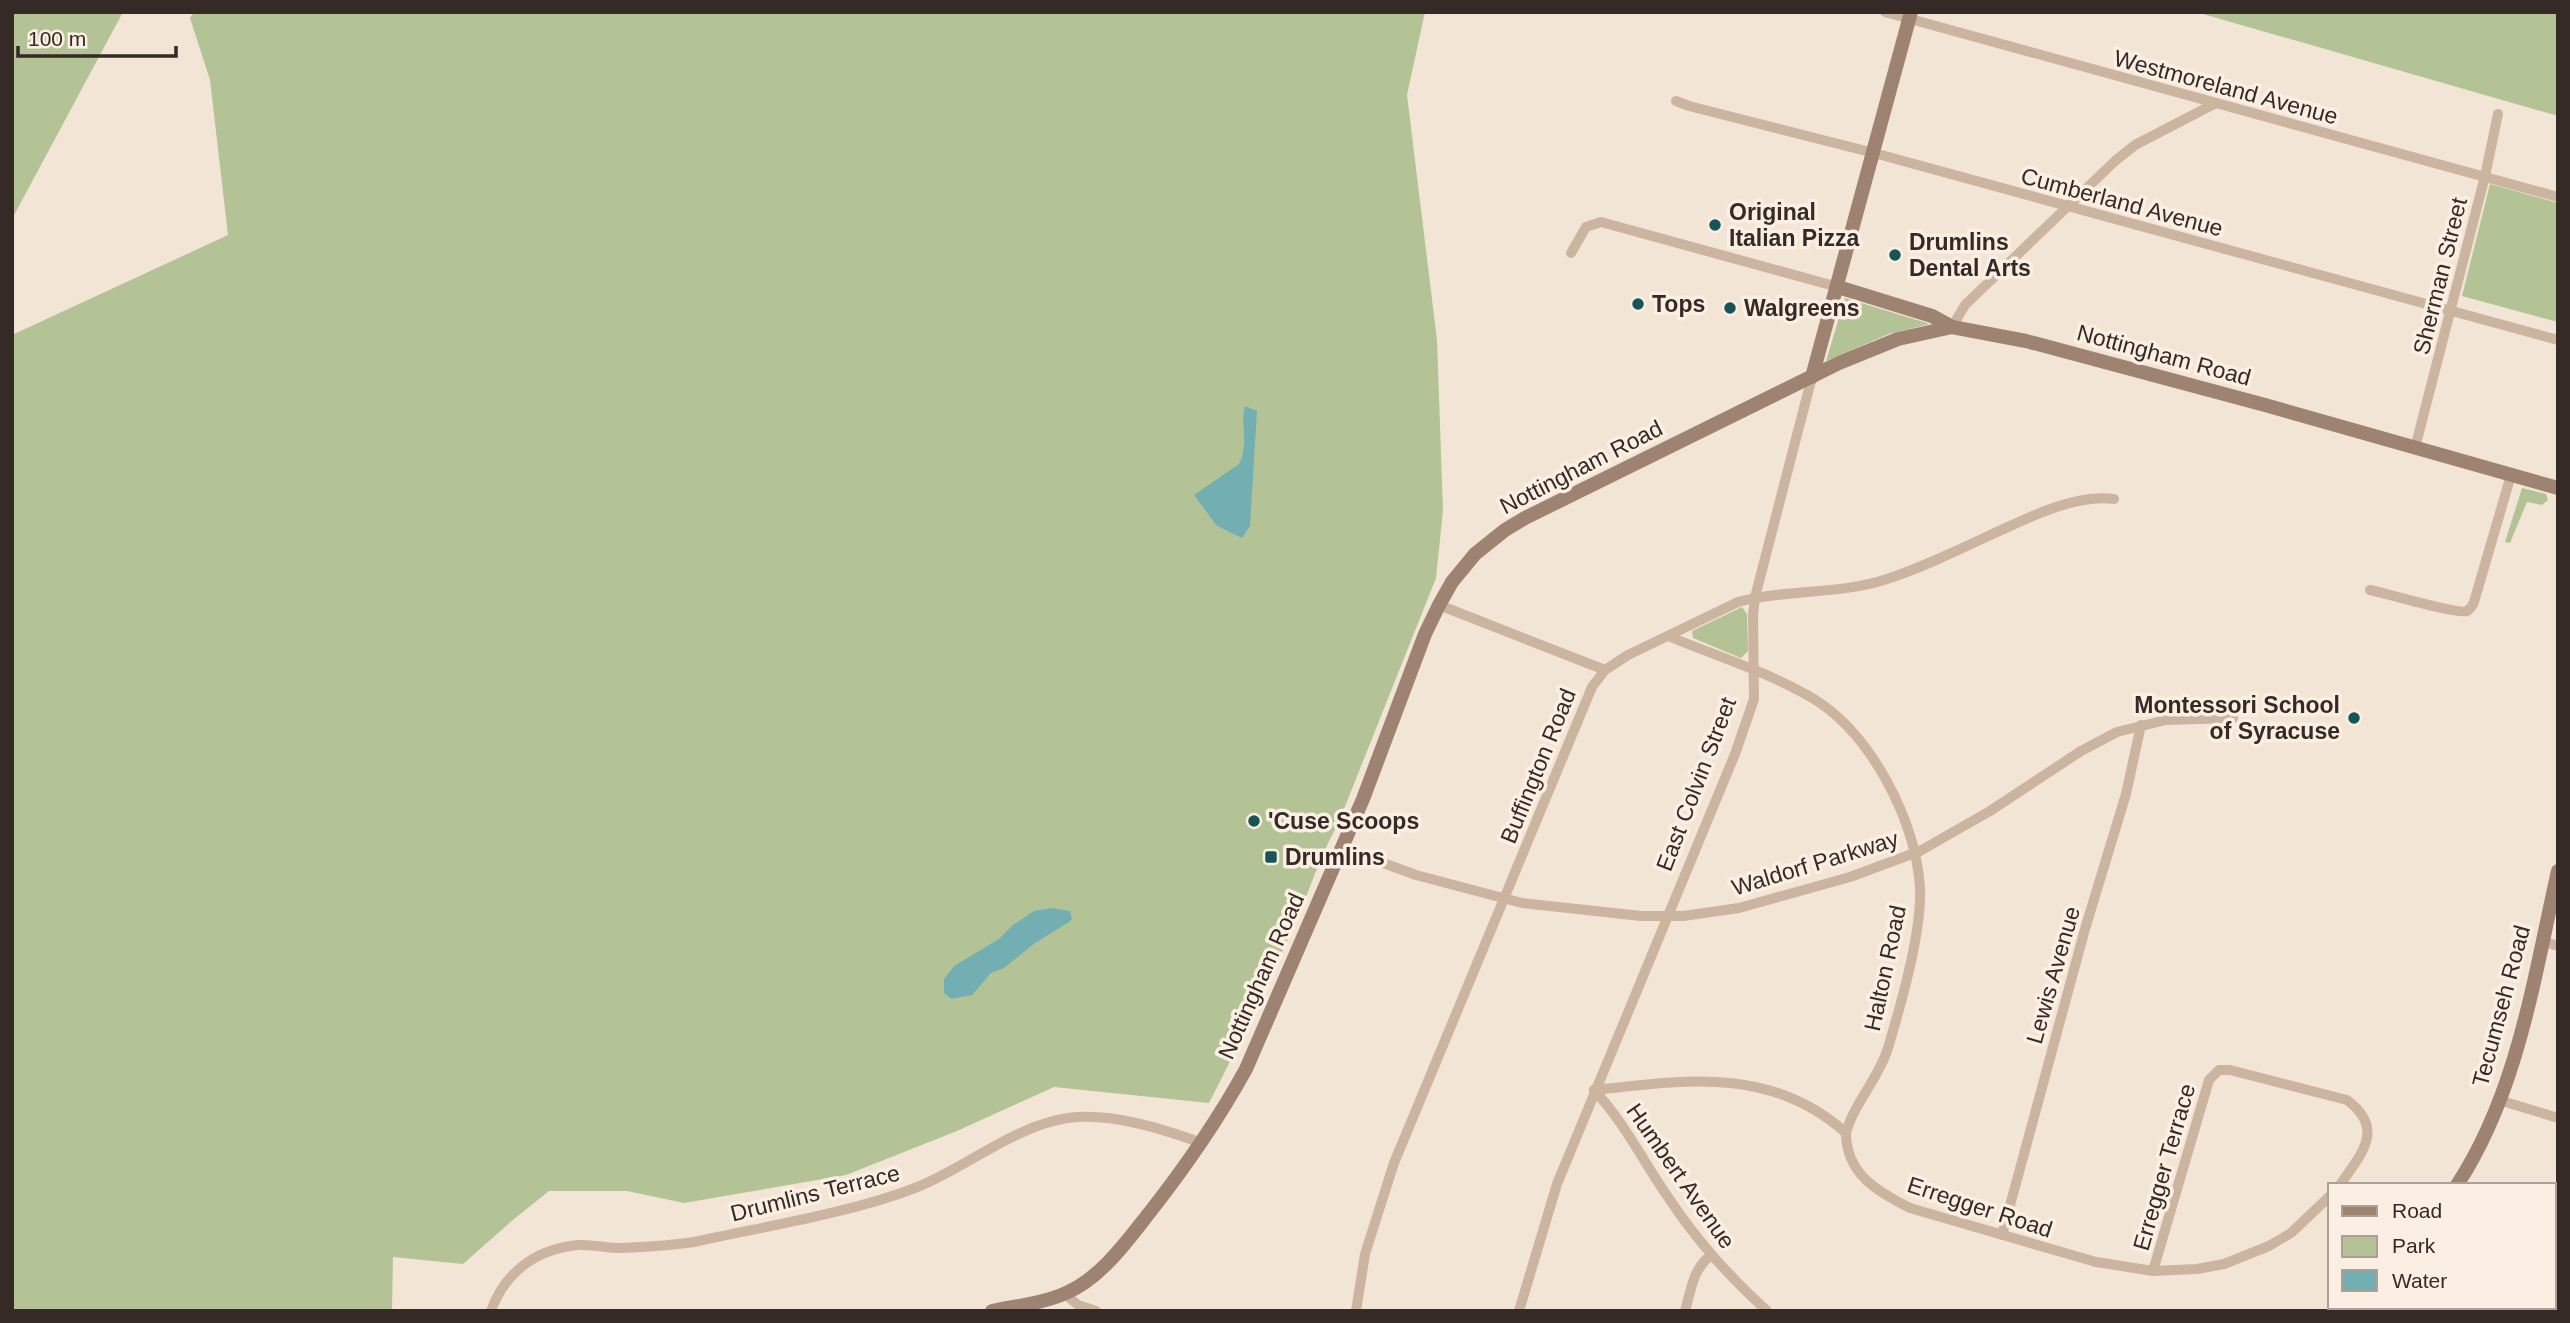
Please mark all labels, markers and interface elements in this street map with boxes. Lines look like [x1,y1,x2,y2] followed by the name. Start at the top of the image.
[18,14,175,58] scale bar
[28,27,86,50] text: 100 m
[2111,45,2341,129] street label: Westmoreland Avenue
[2018,163,2226,241] street label: Cumberland Avenue
[2408,194,2472,357] street label: Sherman Street
[1729,199,1860,251] place label: Original Italian Pizza
[1707,217,1723,233] marker: Original Italian Pizza
[1909,229,2031,281] place label: Drumlins Dental Arts
[1887,247,1903,263] marker: Drumlins Dental Arts
[1652,291,1705,317] place label: Tops
[1744,295,1859,321] place label: Walgreens
[1630,296,1646,312] marker: Tops
[1722,300,1738,316] marker: Walgreens
[2074,319,2254,391] street label: Nottingham Road
[1495,415,1667,519] street label: Nottingham Road
[1495,685,1581,847] street label: Buffington Road
[2134,692,2340,744] place label: Montessori School of Syracuse
[1651,693,1741,875] street label: East Colvin Street
[2346,710,2362,726] marker: Montessori School of Syracuse
[1268,808,1419,834] place label: 'Cuse Scoops
[1246,813,1262,829] marker: 'Cuse Scoops
[1728,825,1902,901] street label: Waldorf Parkway
[1285,844,1385,870] place label: Drumlins
[1263,849,1279,865] marker: Drumlins
[1213,889,1309,1063] street label: Nottingham Road
[1859,903,1911,1033] street label: Halton Road
[2021,903,2085,1047] street label: Lewis Avenue
[2467,922,2535,1090] street label: Tecumseh Road
[2128,1081,2200,1253] street label: Erregger Terrace
[1621,1099,1741,1253] street label: Humbert Avenue
[728,1159,902,1227] street label: Drumlins Terrace
[1904,1171,2056,1243] street label: Erregger Road
[2328,1183,2556,1309] legend
[2392,1199,2442,1222] text: Road
[2392,1234,2436,1257] text: Park
[2392,1269,2447,1292] text: Water

